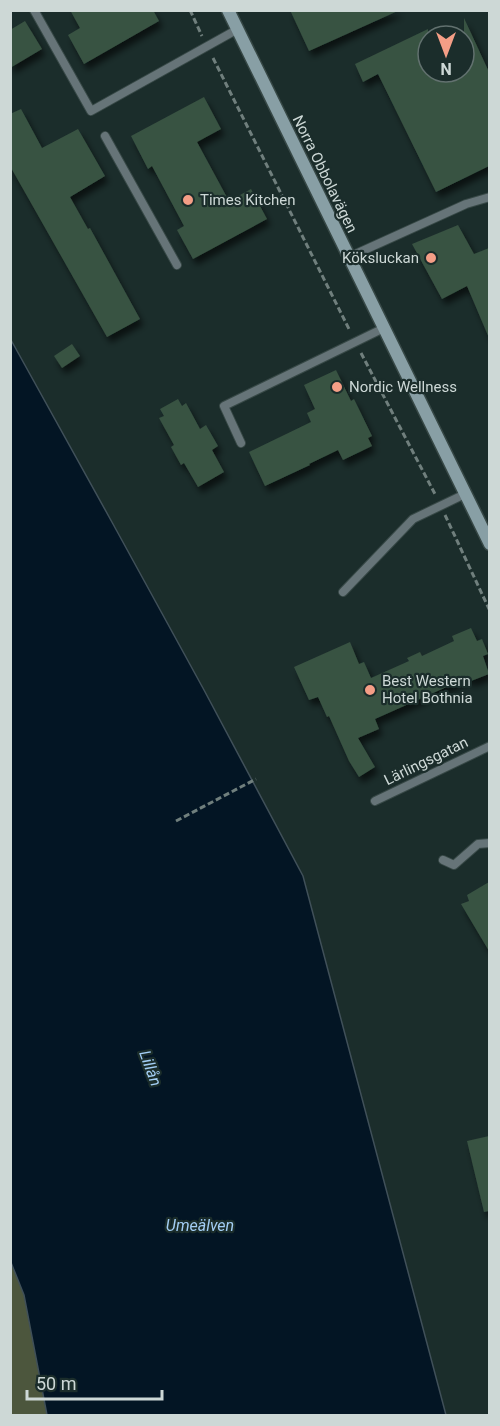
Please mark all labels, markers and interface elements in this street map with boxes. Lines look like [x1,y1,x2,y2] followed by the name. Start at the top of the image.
[416,24,476,84] north arrow
[440,59,452,78] text: N
[289,112,361,236] street label: Norra Obbolavägen
[200,191,296,209] place label: Times Kitchen
[181,193,195,207] marker: Times Kitchen
[342,249,419,267] place label: Köksluckan
[424,251,438,265] marker: Köksluckan
[349,378,457,396] place label: Nordic Wellness
[330,380,344,394] marker: Nordic Wellness
[382,672,473,707] place label: Best Western Hotel Bothnia
[363,683,377,697] marker: Best Western Hotel Bothnia
[381,733,471,789] street label: Lärlingsgatan
[135,1048,166,1089] water label: Lillån
[166,1216,234,1235] water label: Umeälven
[27,1363,162,1401] scale bar
[36,1373,76,1394] text: 50 m

